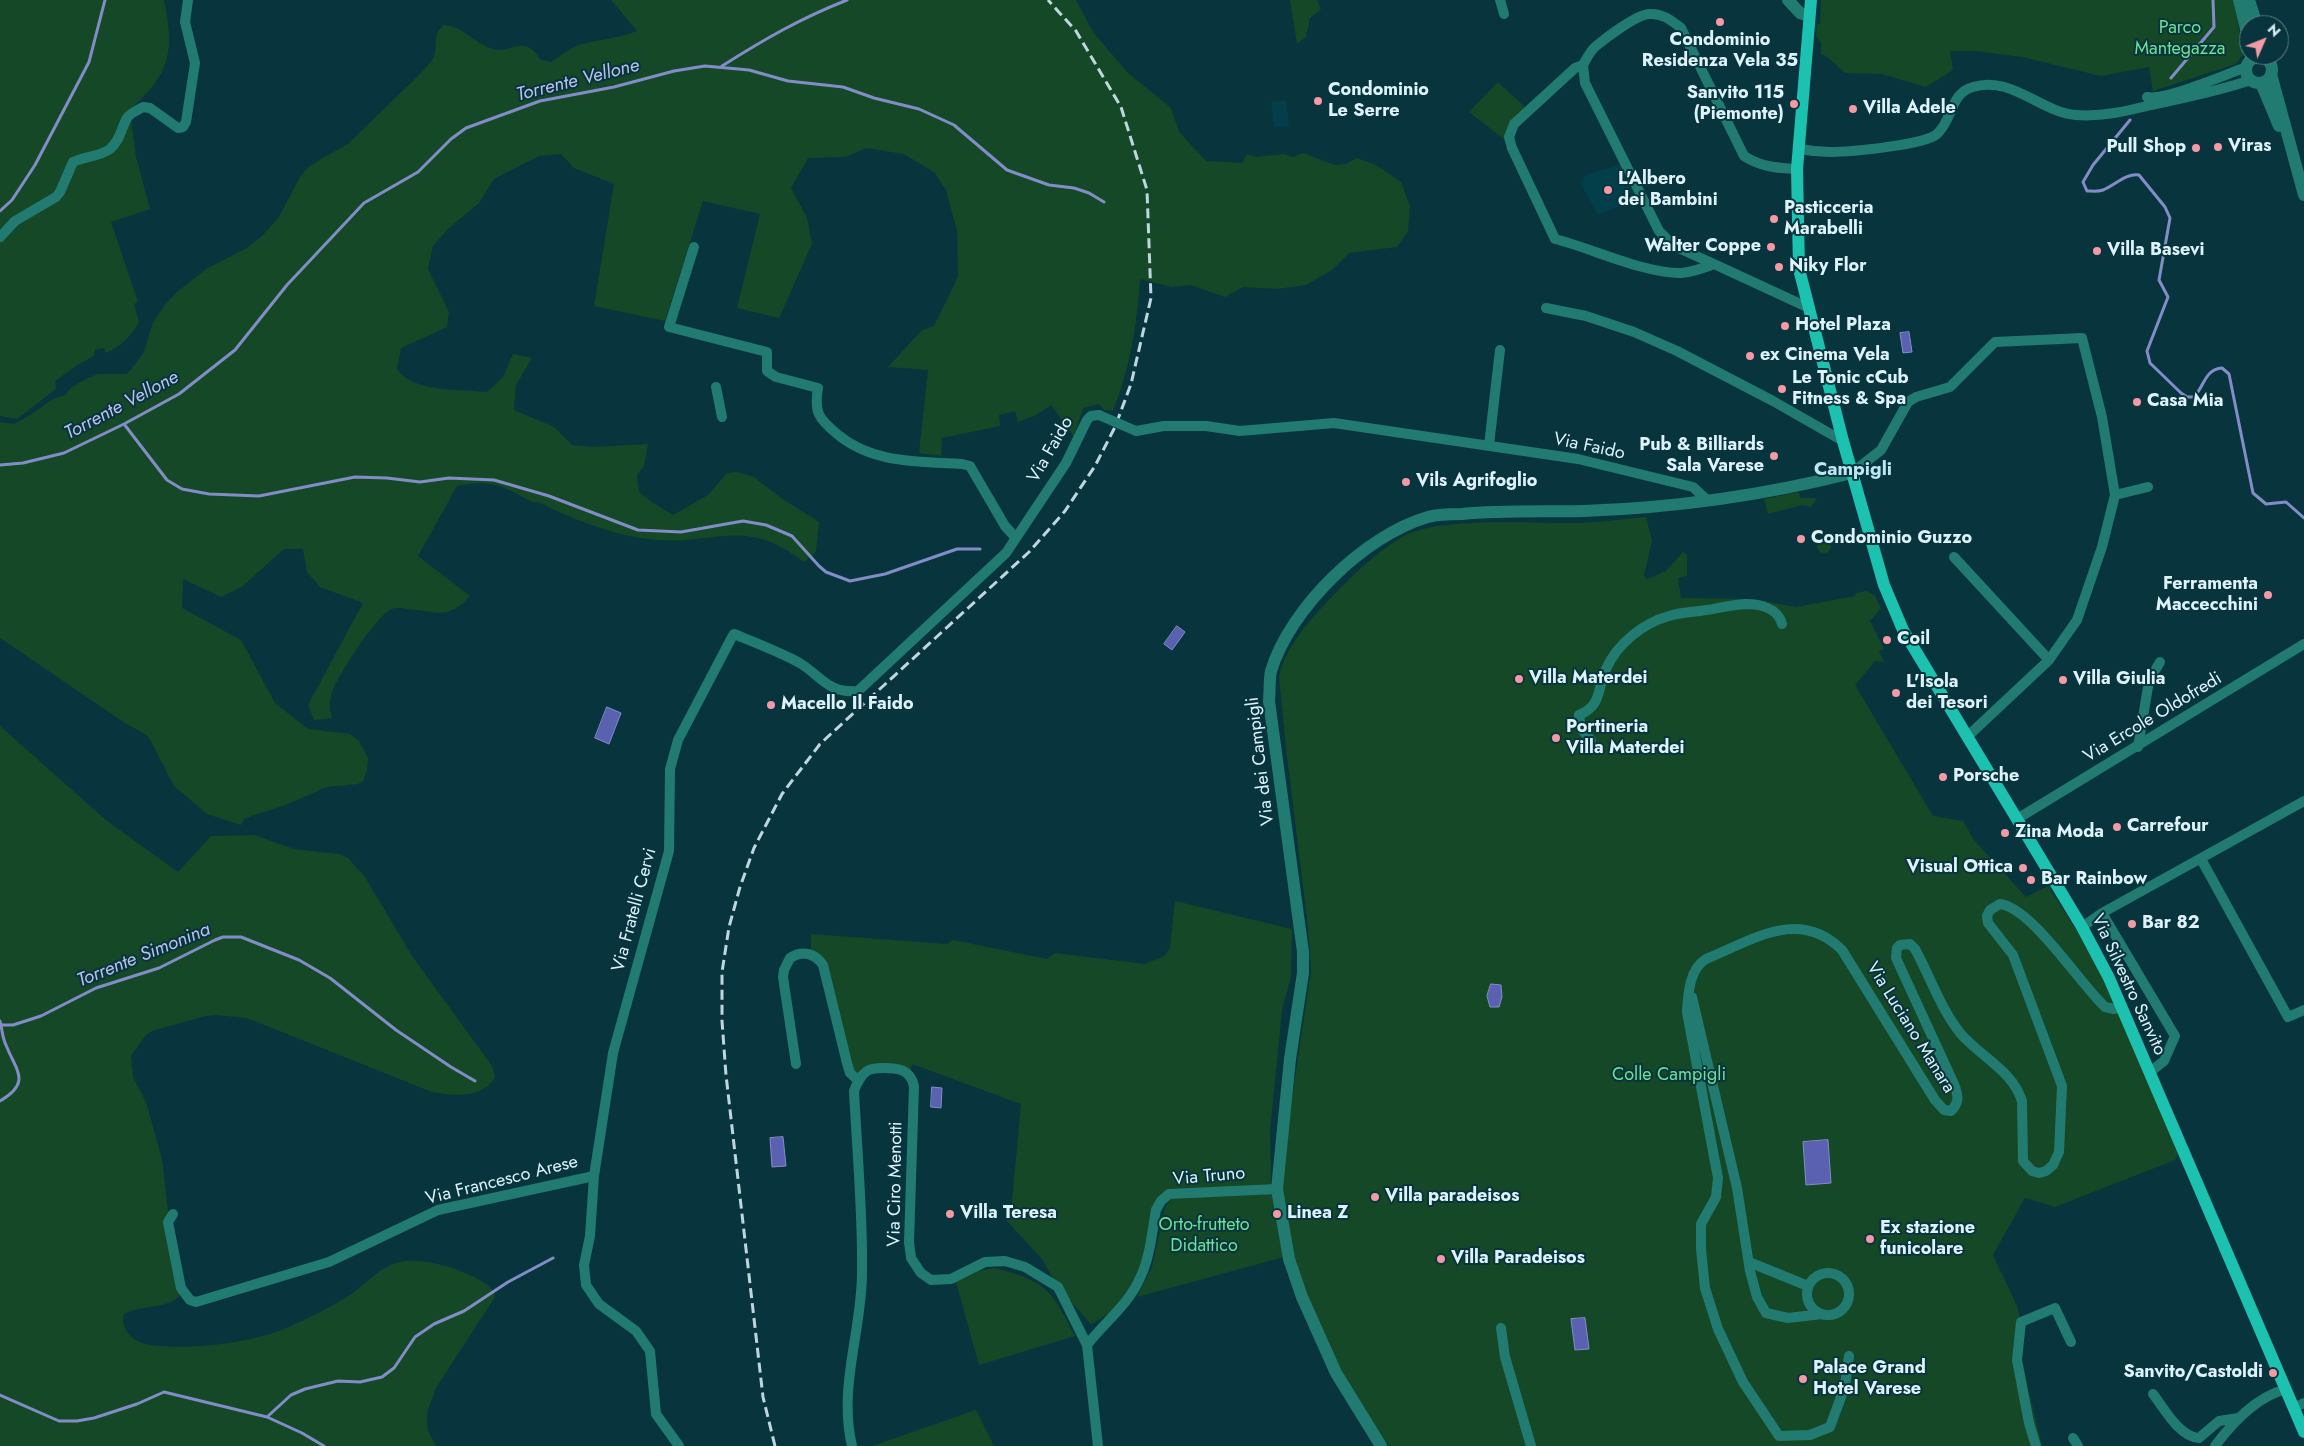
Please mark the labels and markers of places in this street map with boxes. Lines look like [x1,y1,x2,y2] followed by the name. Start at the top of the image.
[1714,16,1726,28] marker: Condominio Residenza Vela 35
[1642,30,1798,72] place label: Condominio Residenza Vela 35
[1328,80,1429,122] place label: Condominio Le Serre
[1687,83,1784,126] place label: Sanvito 115 (Piemonte)
[1312,95,1324,107] marker: Condominio Le Serre
[1788,98,1800,110] marker: Sanvito 115 (Piemonte)
[1863,98,1956,120] place label: Villa Adele
[1847,103,1859,115] marker: Villa Adele
[2228,136,2272,158] place label: Viras
[2106,137,2186,159] place label: Pull Shop
[2212,141,2224,153] marker: Viras
[2190,142,2202,154] marker: Pull Shop
[1618,169,1718,212] place label: L'Albero dei Bambini
[1602,184,1614,196] marker: L'Albero dei Bambini
[1784,198,1873,240] place label: Pasticceria Marabelli
[1768,213,1780,225] marker: Pasticceria Marabelli
[1644,236,1761,258] place label: Walter Coppe
[2107,240,2204,262] place label: Villa Basevi
[1765,241,1777,253] marker: Walter Coppe
[2091,245,2103,257] marker: Villa Basevi
[1789,256,1867,278] place label: Niky Flor
[1773,261,1785,273] marker: Niky Flor
[1795,315,1891,337] place label: Hotel Plaza
[1779,320,1791,332] marker: Hotel Plaza
[1760,345,1890,367] place label: ex Cinema Vela
[1744,350,1756,362] marker: ex Cinema Vela
[1792,368,1909,410] place label: Le Tonic cCub Fitness & Spa
[1776,383,1788,395] marker: Le Tonic cCub Fitness & Spa
[2147,391,2223,413] place label: Casa Mia
[2131,396,2143,408] marker: Casa Mia
[1639,435,1764,478] place label: Pub & Billiards Sala Varese
[1768,450,1780,462] marker: Pub & Billiards Sala Varese
[1416,471,1537,493] place label: Vils Agrifoglio
[1400,476,1412,488] marker: Vils Agrifoglio
[1811,528,1972,550] place label: Condominio Guzzo
[1795,533,1807,545] marker: Condominio Guzzo
[2156,574,2258,616] place label: Ferramenta Maccecchini
[2262,589,2274,601] marker: Ferramenta Maccecchini
[1897,629,1930,651] place label: Coil
[1881,634,1893,646] marker: Coil
[1529,668,1648,690] place label: Villa Materdei
[2073,669,2166,691] place label: Villa Giulia
[1906,672,1988,714] place label: L'Isola dei Tesori
[1513,673,1525,685] marker: Villa Materdei
[2057,674,2069,686] marker: Villa Giulia
[1890,687,1902,699] marker: L'Isola dei Tesori
[781,694,914,716] place label: Macello Il Faido
[765,699,777,711] marker: Macello Il Faido
[1566,717,1685,760] place label: Portineria Villa Materdei
[1550,732,1562,744] marker: Portineria Villa Materdei
[1953,766,2019,788] place label: Porsche
[1937,771,1949,783] marker: Porsche
[2127,816,2209,838] place label: Carrefour
[2111,821,2123,833] marker: Carrefour
[2015,822,2104,844] place label: Zina Moda
[1999,827,2011,839] marker: Zina Moda
[1906,857,2013,879] place label: Visual Ottica
[2017,862,2029,874] marker: Visual Ottica
[2041,869,2147,891] place label: Bar Rainbow
[2025,874,2037,886] marker: Bar Rainbow
[2142,913,2200,935] place label: Bar 82
[2126,918,2138,930] marker: Bar 82
[1385,1186,1519,1208] place label: Villa paradeisos
[1369,1191,1381,1203] marker: Villa paradeisos
[960,1203,1057,1225] place label: Villa Teresa
[1287,1203,1348,1225] place label: Linea Z
[944,1208,956,1220] marker: Villa Teresa
[1271,1208,1283,1220] marker: Linea Z
[1880,1218,1975,1260] place label: Ex stazione funicolare
[1864,1233,1876,1245] marker: Ex stazione funicolare
[1451,1248,1585,1270] place label: Villa Paradeisos
[1435,1253,1447,1265] marker: Villa Paradeisos
[1813,1358,1926,1400] place label: Palace Grand Hotel Varese
[2123,1362,2263,1384] place label: Sanvito/Castoldi
[2267,1367,2279,1379] marker: Sanvito/Castoldi
[1797,1373,1809,1385] marker: Palace Grand Hotel Varese

